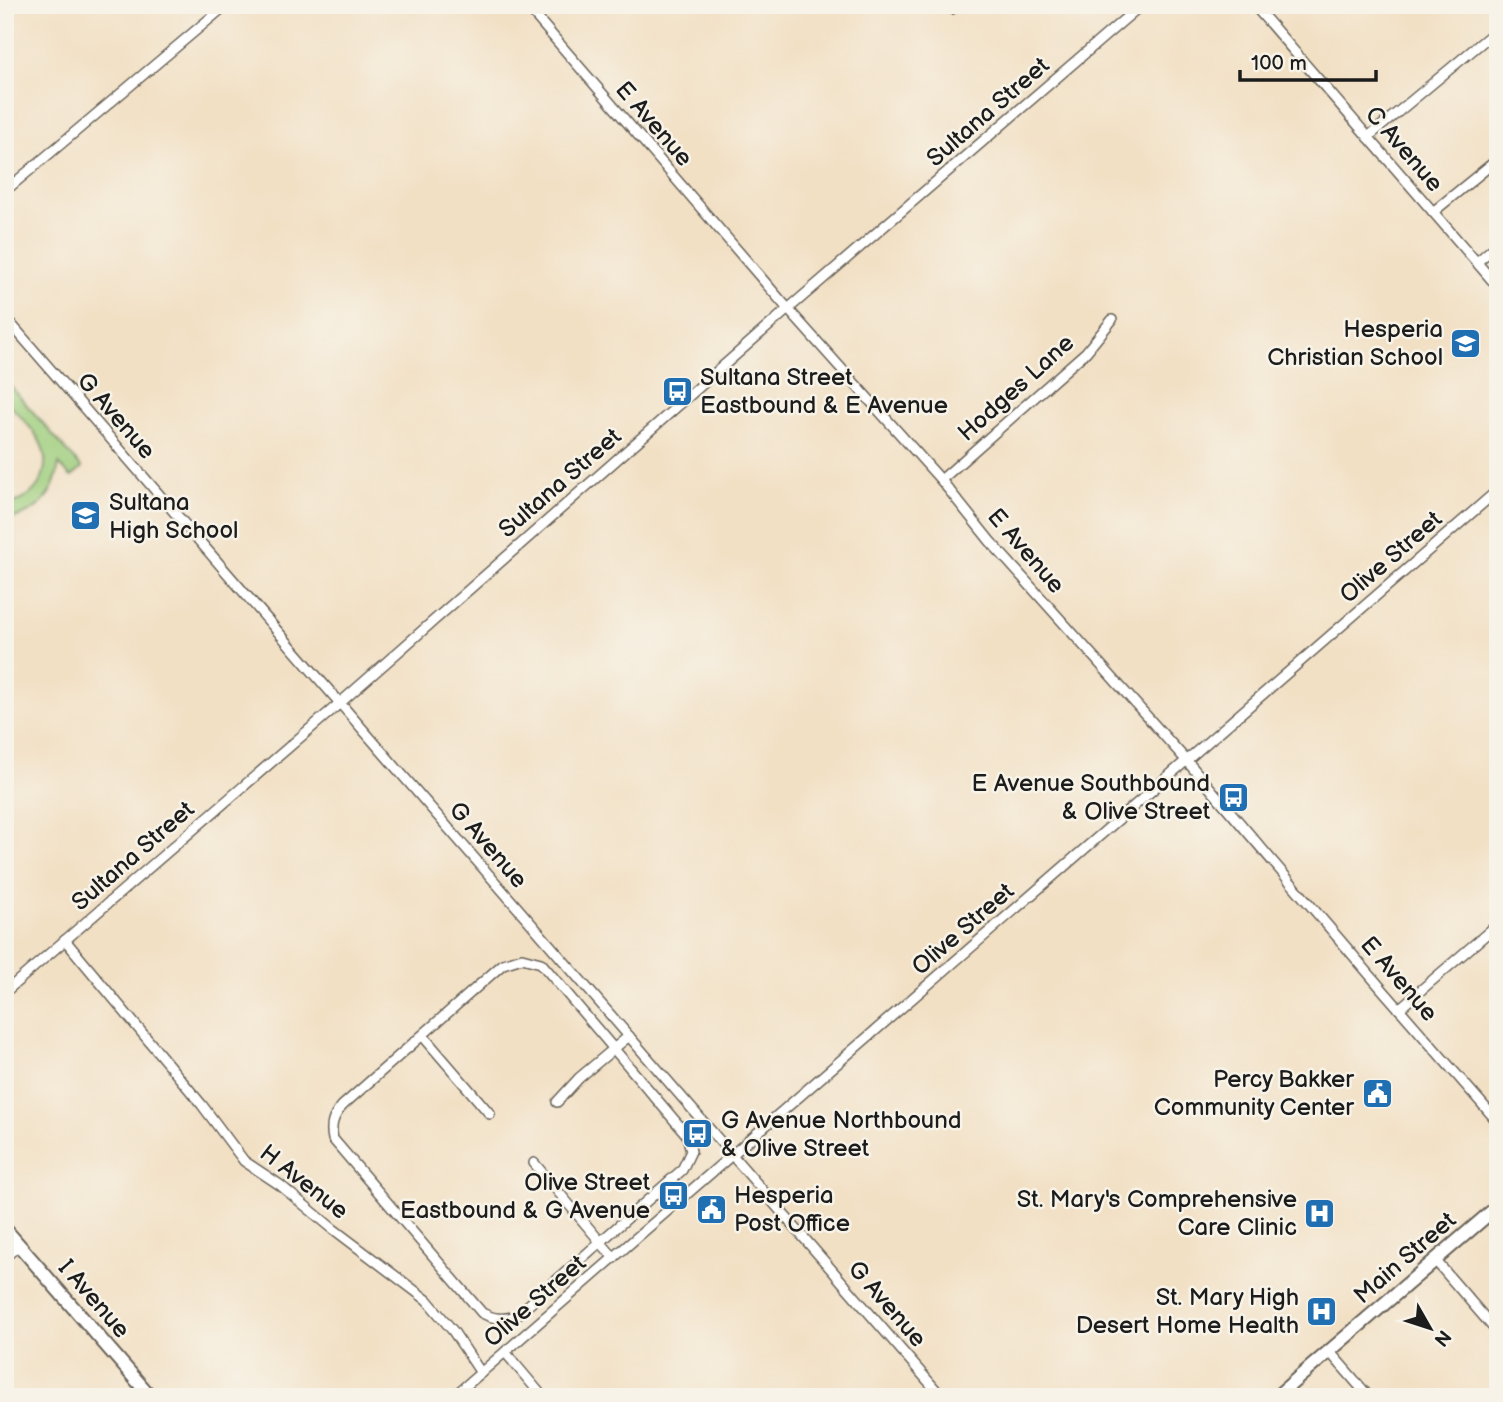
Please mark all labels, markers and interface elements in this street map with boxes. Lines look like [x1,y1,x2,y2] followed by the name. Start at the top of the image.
[1240,38,1377,82] scale bar
[921,51,1056,173] street label: Sultana Street
[1251,51,1307,76] text: 100 m
[609,76,699,172] street label: E Avenue
[1359,100,1449,198] street label: C Avenue
[1267,315,1443,372] place label: Hesperia Christian School
[1449,326,1483,360] school or university icon: Hesperia Christian School
[952,328,1080,448] street label: Hodges Lane
[700,363,948,420] place label: Sultana Street Eastbound & E Avenue
[71,367,161,465] street label: G Avenue
[660,374,694,408] bus stop icon: Sultana Street Eastbound & E Avenue
[493,422,628,544] street label: Sultana Street
[109,488,238,545] place label: Sultana High School
[69,499,103,533] school or university icon: Sultana High School
[981,503,1071,599] street label: E Avenue
[1334,504,1448,609] street label: Olive Street
[971,769,1211,826] place label: E Avenue Southbound & Olive Street
[1216,780,1250,814] bus stop icon: E Avenue Southbound & Olive Street
[66,795,201,917] street label: Sultana Street
[443,796,533,894] street label: G Avenue
[906,876,1020,981] street label: Olive Street
[1354,931,1444,1027] street label: E Avenue
[1154,1065,1354,1122] place label: Percy Bakker Community Center
[1360,1076,1394,1110] public building icon: Percy Bakker Community Center
[721,1106,962,1163] place label: G Avenue Northbound & Olive Street
[681,1117,715,1151] bus stop icon: G Avenue Northbound & Olive Street
[254,1138,354,1226] street label: H Avenue
[400,1168,651,1225] place label: Olive Street Eastbound & G Avenue
[656,1179,690,1213] bus stop icon: Olive Street Eastbound & G Avenue
[734,1181,850,1238] place label: Hesperia Post Office
[1017,1185,1297,1242] place label: St. Mary's Comprehensive Care Clinic
[694,1192,728,1226] public building icon: Hesperia Post Office
[1303,1196,1337,1230] hospital icon: St. Mary's Comprehensive Care Clinic
[1348,1206,1462,1310] street label: Main Street
[478,1248,592,1353] street label: Olive Street
[52,1254,136,1344] street label: I Avenue
[842,1255,932,1353] street label: G Avenue
[1076,1283,1299,1340] place label: St. Mary High Desert Home Health
[1305,1294,1339,1328] hospital icon: St. Mary High Desert Home Health
[1394,1294,1464,1364] north arrow
[1429,1325,1455,1351] text: N

